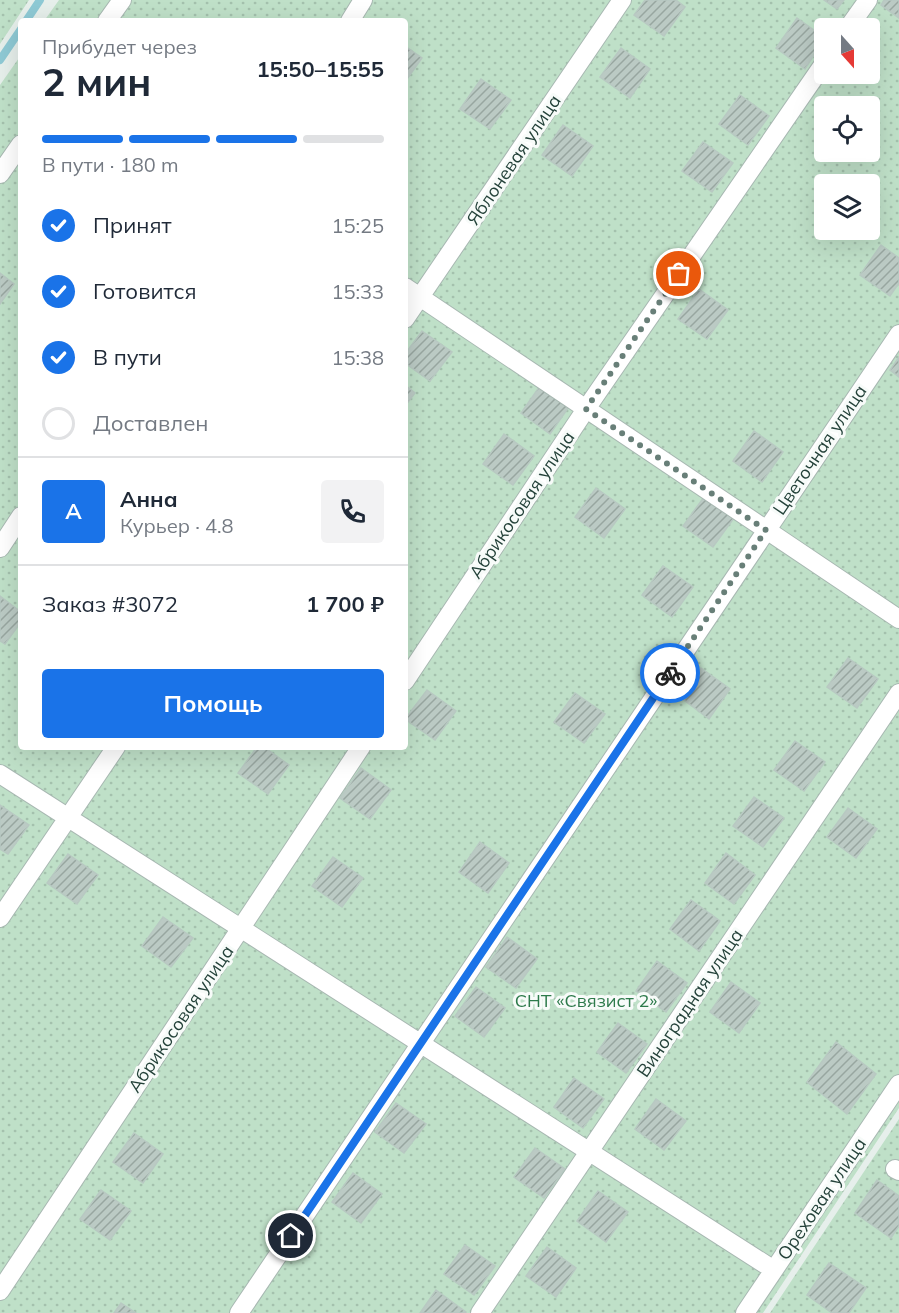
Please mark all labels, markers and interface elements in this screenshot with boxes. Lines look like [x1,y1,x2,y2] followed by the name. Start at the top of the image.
[814,18,880,84] north arrow
[814,18,880,240] map controls
[42,34,197,59] text: Прибудет через
[256,55,384,83] text: 15:50–15:55
[42,57,151,106] text: 2 мин
[461,90,566,229] street label: Яблоневая улица
[814,96,880,162] button: locate
[42,152,178,177] text: В пути · 180 m
[814,174,880,240] button: layers
[42,209,75,242] icon: check
[93,211,172,239] text: Принят
[331,213,384,238] text: 15:25
[653,248,704,299] pin
[662,257,695,290] icon: bag
[42,275,75,308] icon: check
[93,277,197,305] text: Готовится
[331,279,384,304] text: 15:33
[42,341,75,374] icon: check
[93,343,162,371] text: В пути
[331,345,384,370] text: 15:38
[768,380,872,519] street label: Цветочная улица
[93,409,209,437] text: Доставлен
[464,427,579,583] street label: Абрикосовая улица
[321,480,384,543] button: phone
[120,485,178,513] text: Анна
[65,497,82,525] text: А
[120,513,234,538] text: Курьер · 4.8
[42,590,178,618] text: Заказ #3072
[306,590,384,618] text: 1 700 ₽
[640,643,700,703] courier
[654,657,687,690] icon: bike
[42,669,384,738] button: Помощь
[631,924,748,1081] street label: Виноградная улица
[123,941,238,1097] street label: Абрикосовая улица
[515,989,657,1012] park label: СНТ «Связист 2»
[772,1133,871,1264] street label: Ореховая улица
[265,1210,316,1261] pin
[274,1219,307,1252] icon: home

